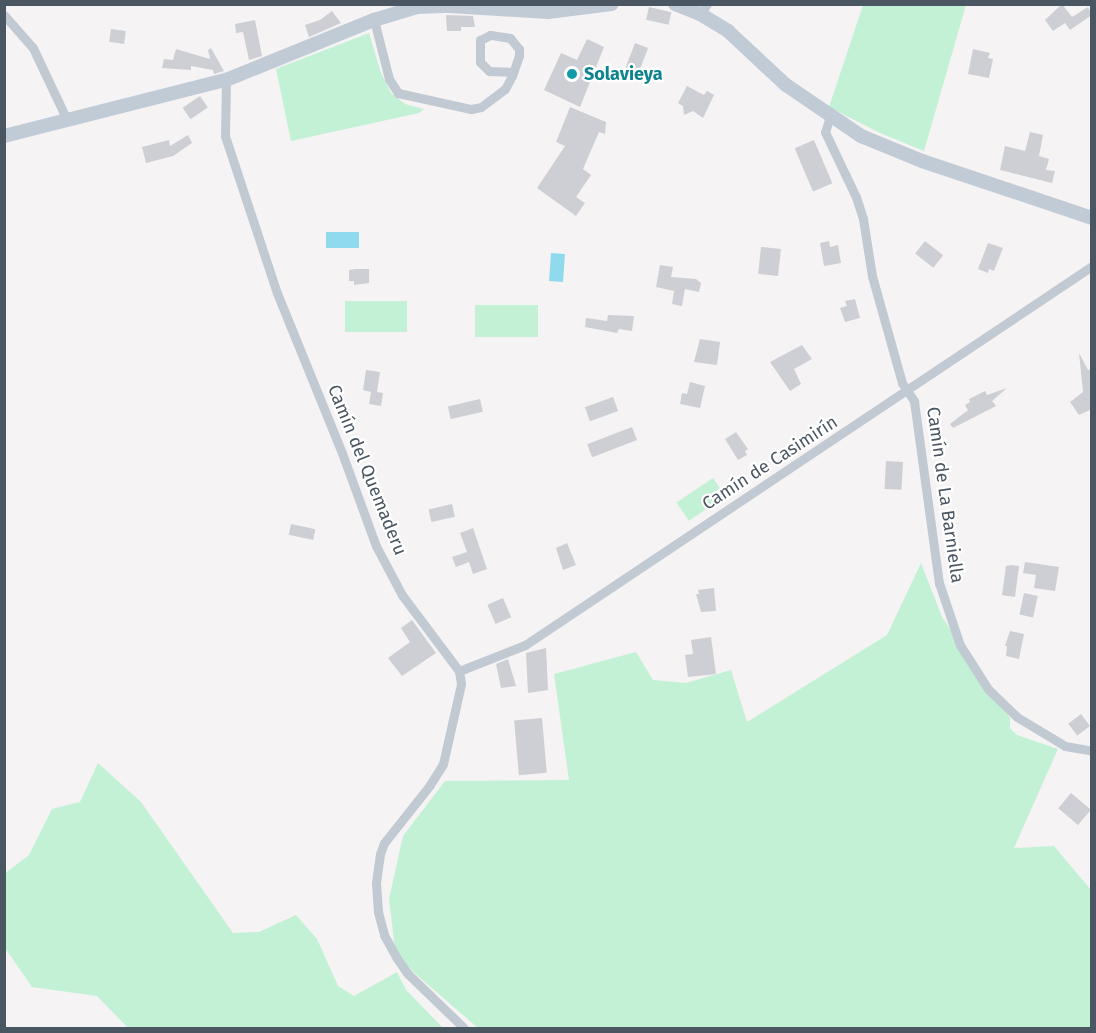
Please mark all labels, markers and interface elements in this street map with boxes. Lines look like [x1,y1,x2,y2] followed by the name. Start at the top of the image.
[584,63,663,85] place label: Solavieya
[565,67,579,81] marker: Solavieya
[323,382,411,558] street label: Camín del Quemaderu
[922,406,968,584] street label: Camín de La Barniella
[698,411,842,515] street label: Camín de Casimirín

